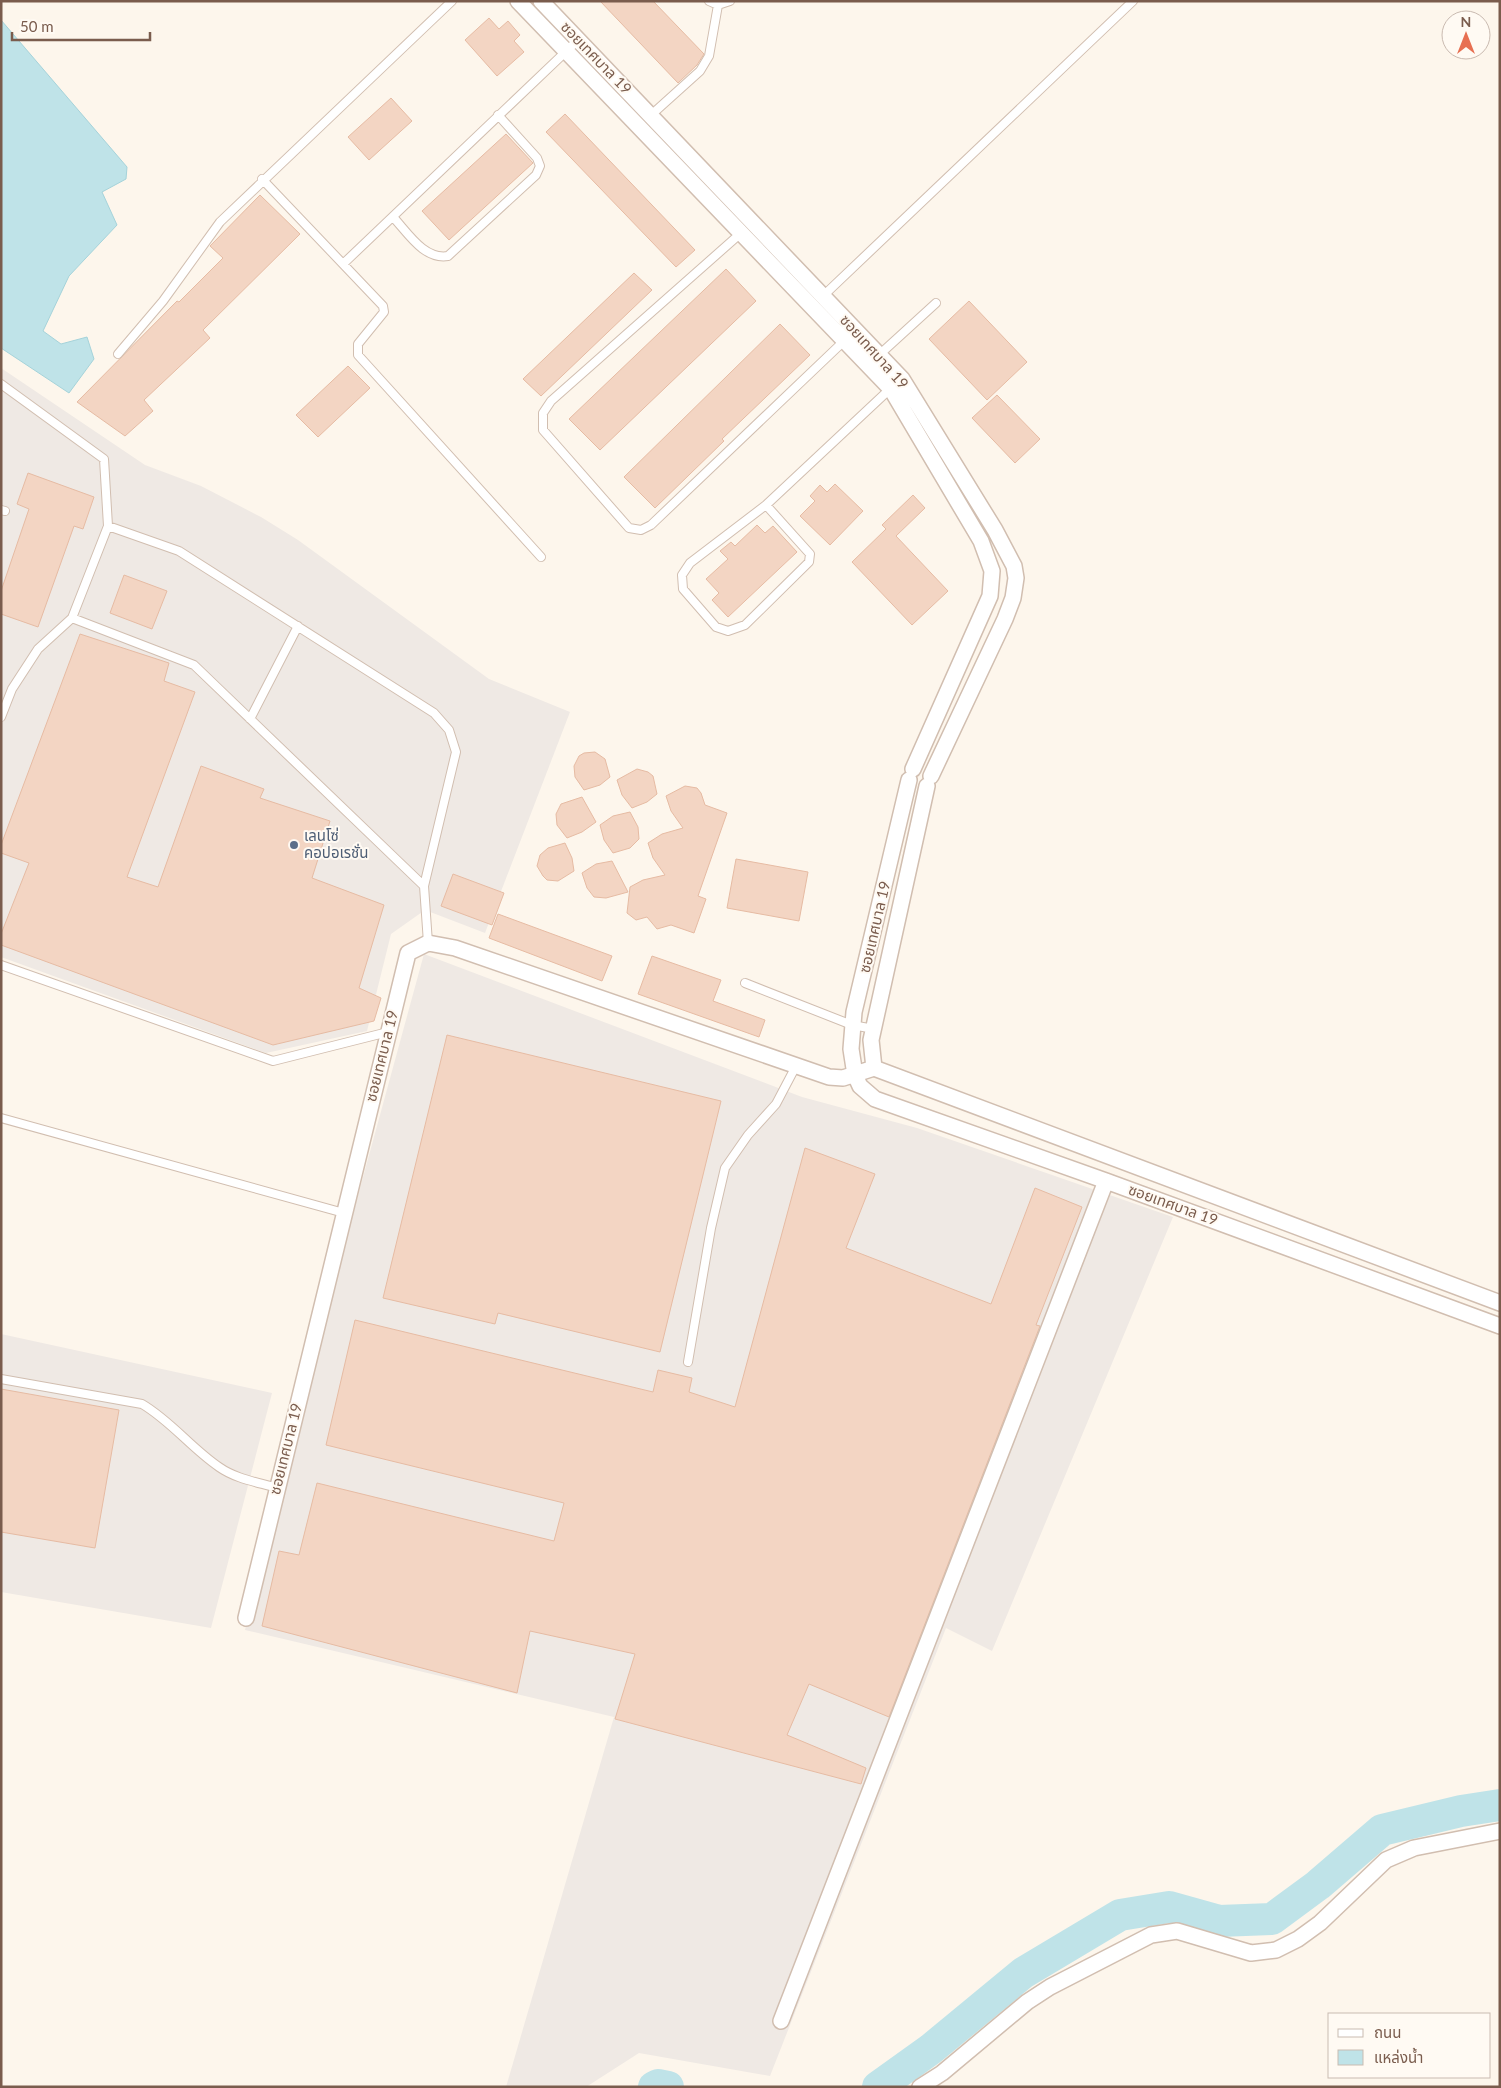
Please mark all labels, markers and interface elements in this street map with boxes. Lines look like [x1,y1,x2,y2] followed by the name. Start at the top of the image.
[12,10,150,42] scale bar
[1441,10,1491,60] north arrow
[1461,13,1471,30] text: N
[20,17,54,35] text: 50 m
[558,17,636,97] street label: ซอยเทศบาล 19
[837,310,913,392] street label: ซอยเทศบาล 19
[304,826,369,861] place label: เลนโซ่ คอปอเรชั่น
[288,839,300,851] marker: เลนโซ่ คอปอเรชั่น
[855,879,893,974] street label: ซอยเทศบาล 19
[361,1008,401,1103] street label: ซอยเทศบาล 19
[1126,1180,1220,1229] street label: ซอยเทศบาล 19
[265,1401,305,1496] street label: ซอยเทศบาล 19
[1328,2013,1491,2078] legend
[1374,2023,1401,2041] text: ถนน
[1374,2047,1423,2066] text: แหล่งน้ำ

